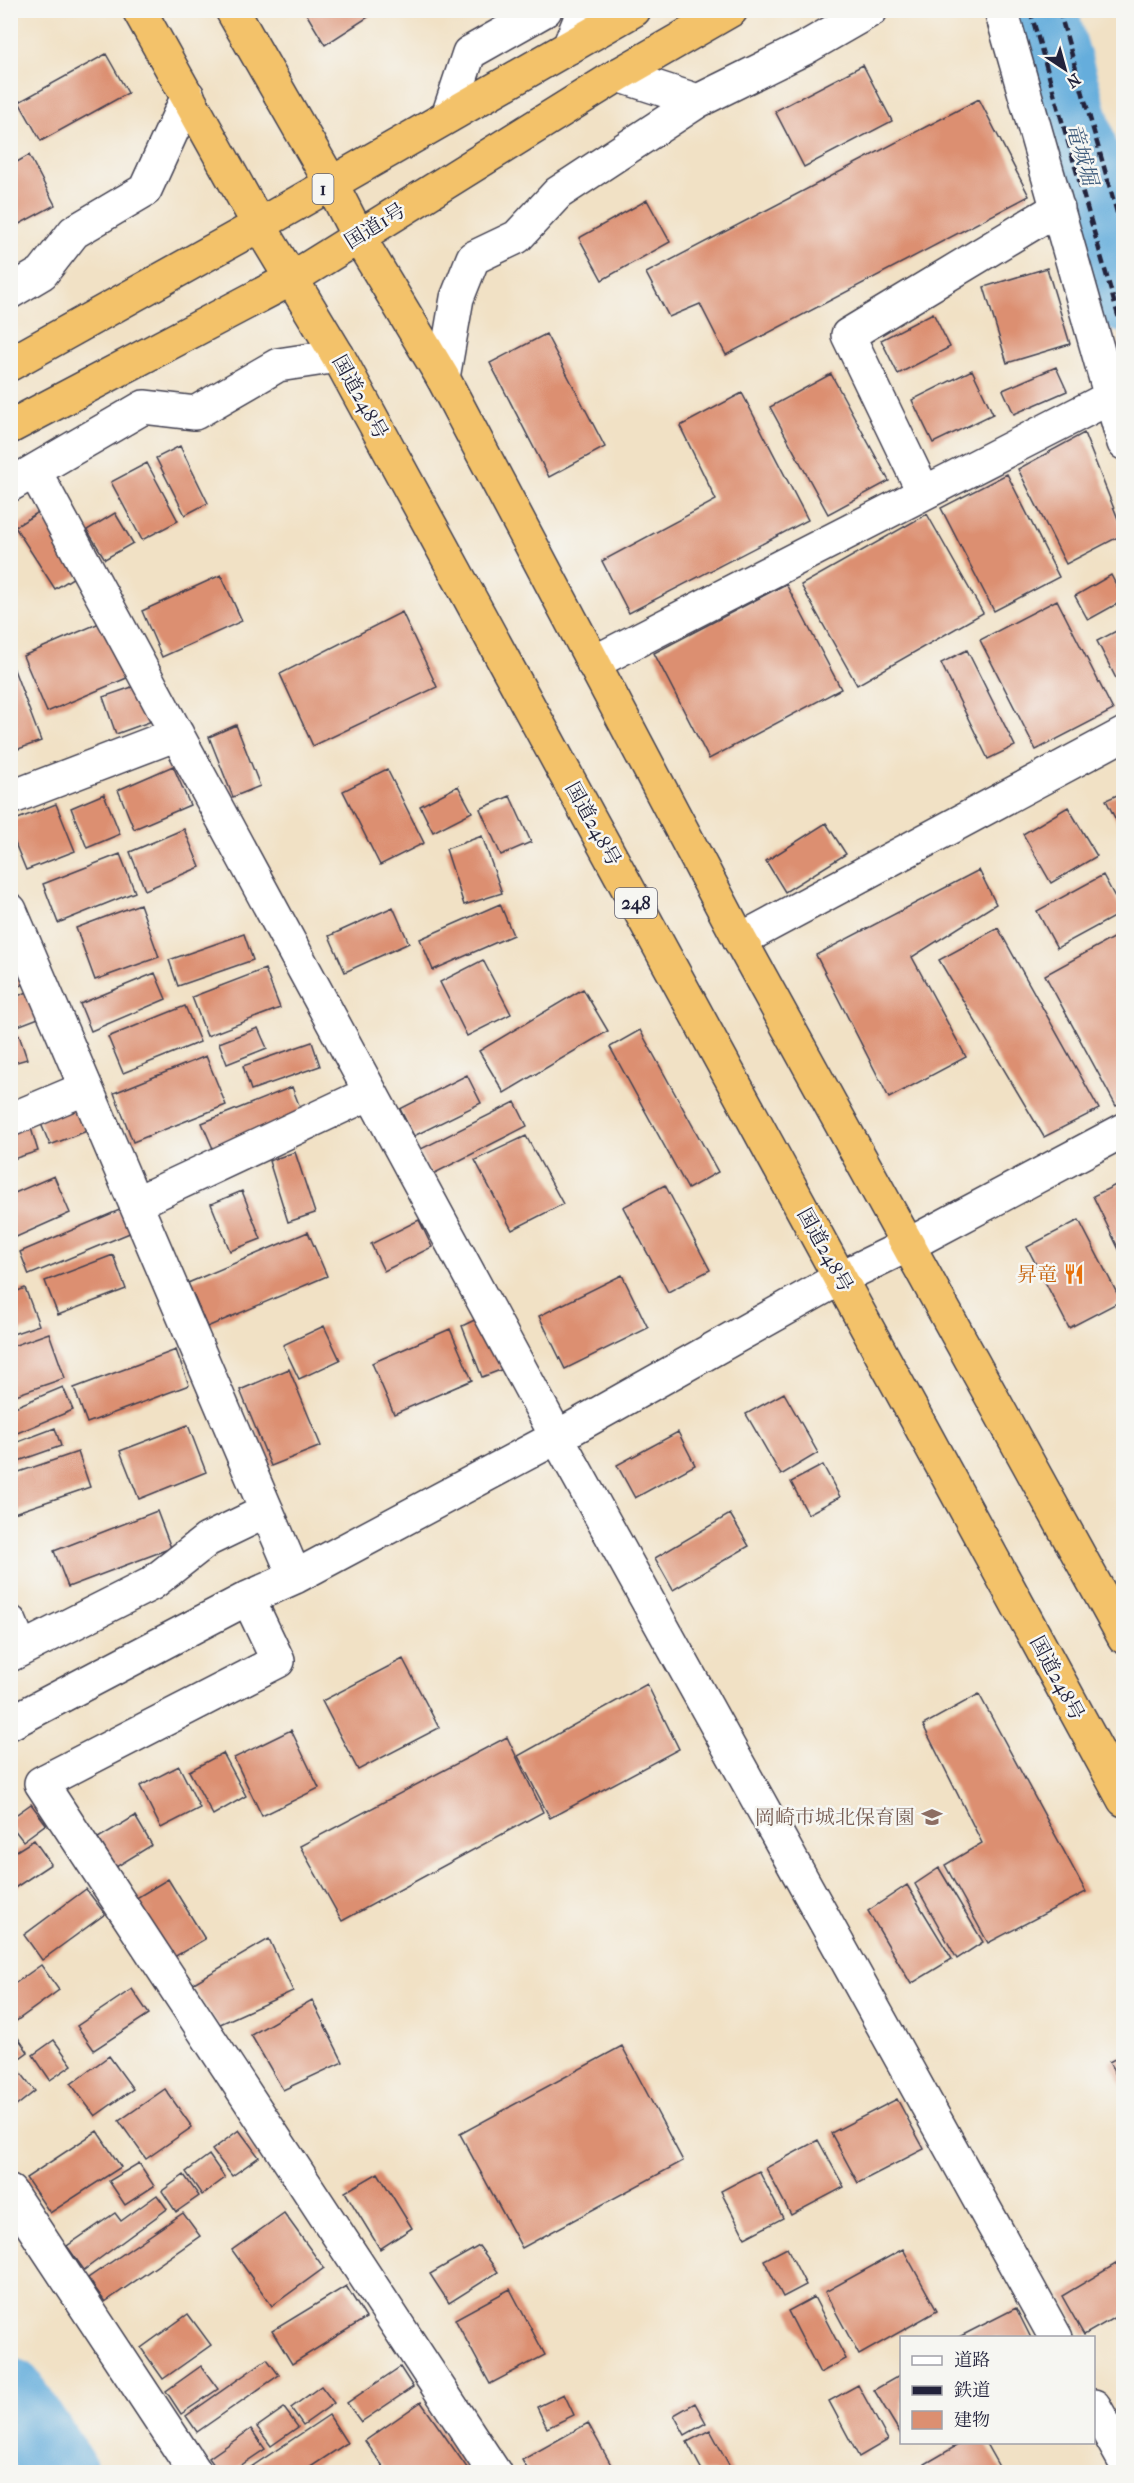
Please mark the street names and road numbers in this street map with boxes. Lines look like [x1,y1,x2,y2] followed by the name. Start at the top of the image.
[312,174,334,204] road number: 1
[340,198,410,254] street label: 国道1号
[328,351,392,443] street label: 国道248号
[561,778,625,870] street label: 国道248号
[615,888,657,918] road number: 248
[793,1204,857,1296] street label: 国道248号
[1025,1632,1089,1724] street label: 国道248号

